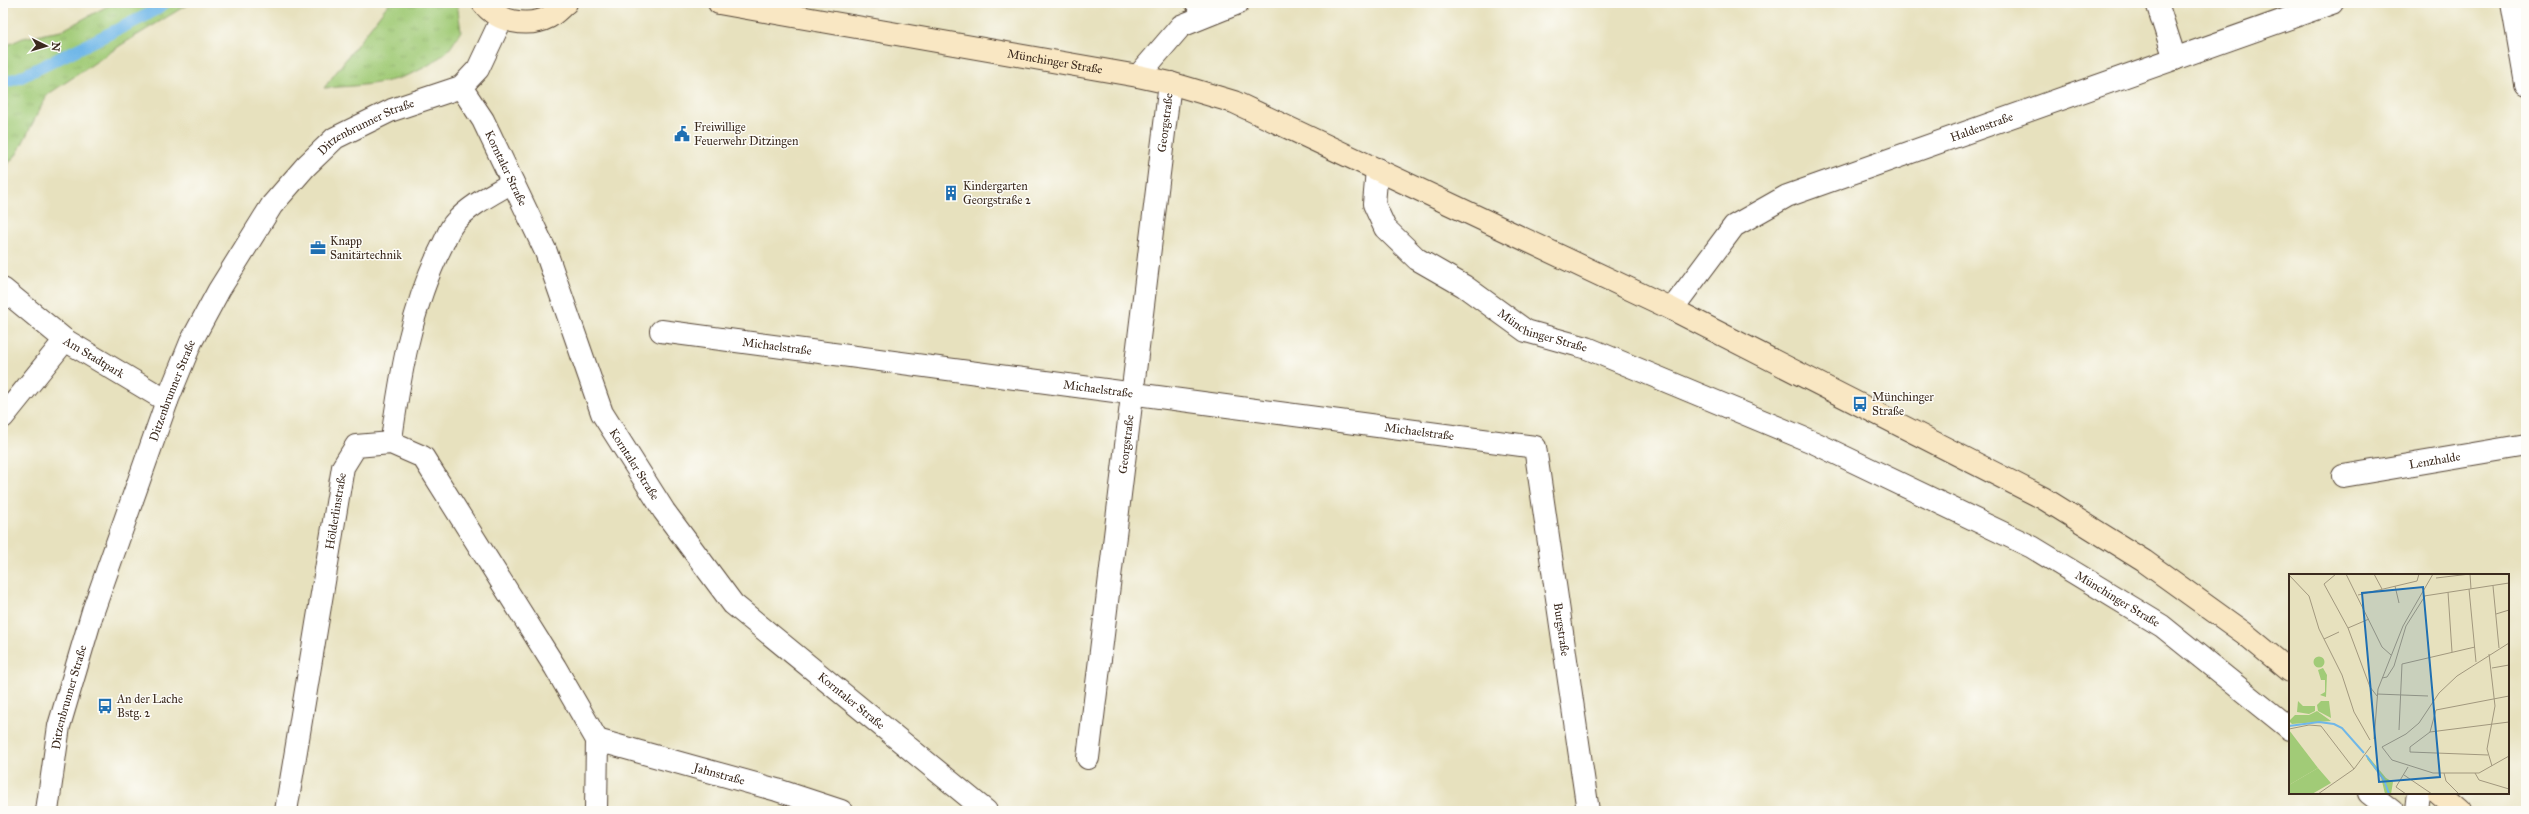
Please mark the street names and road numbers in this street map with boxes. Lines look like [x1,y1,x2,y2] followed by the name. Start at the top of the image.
[1006,46,1104,77] street label: Münchinger Straße
[1155,92,1176,153] street label: Georgstraße
[315,96,416,158] street label: Ditzenbrunner Straße
[1948,110,2015,145] street label: Haldenstraße
[482,128,530,208] street label: Korntaler Straße
[1495,306,1589,355] street label: Münchinger Straße
[60,333,127,381] street label: Am Stadtpark
[741,335,813,358] street label: Michaelstraße
[146,338,198,443] street label: Ditzenbrunner Straße
[1062,377,1134,401] street label: Michaelstraße
[1116,414,1137,475] street label: Georgstraße
[1384,420,1455,443] street label: Michaelstraße
[607,426,662,503] street label: Korntaler Straße
[2408,449,2461,472] street label: Lenzhalde
[322,472,349,550] street label: Hölderlinstraße
[2073,568,2162,630] street label: Münchinger Straße
[1551,602,1572,657] street label: Burgstraße
[49,643,90,750] street label: Ditzenbrunner Straße
[815,669,887,732] street label: Korntaler Straße
[690,760,746,788] street label: Jahnstraße

